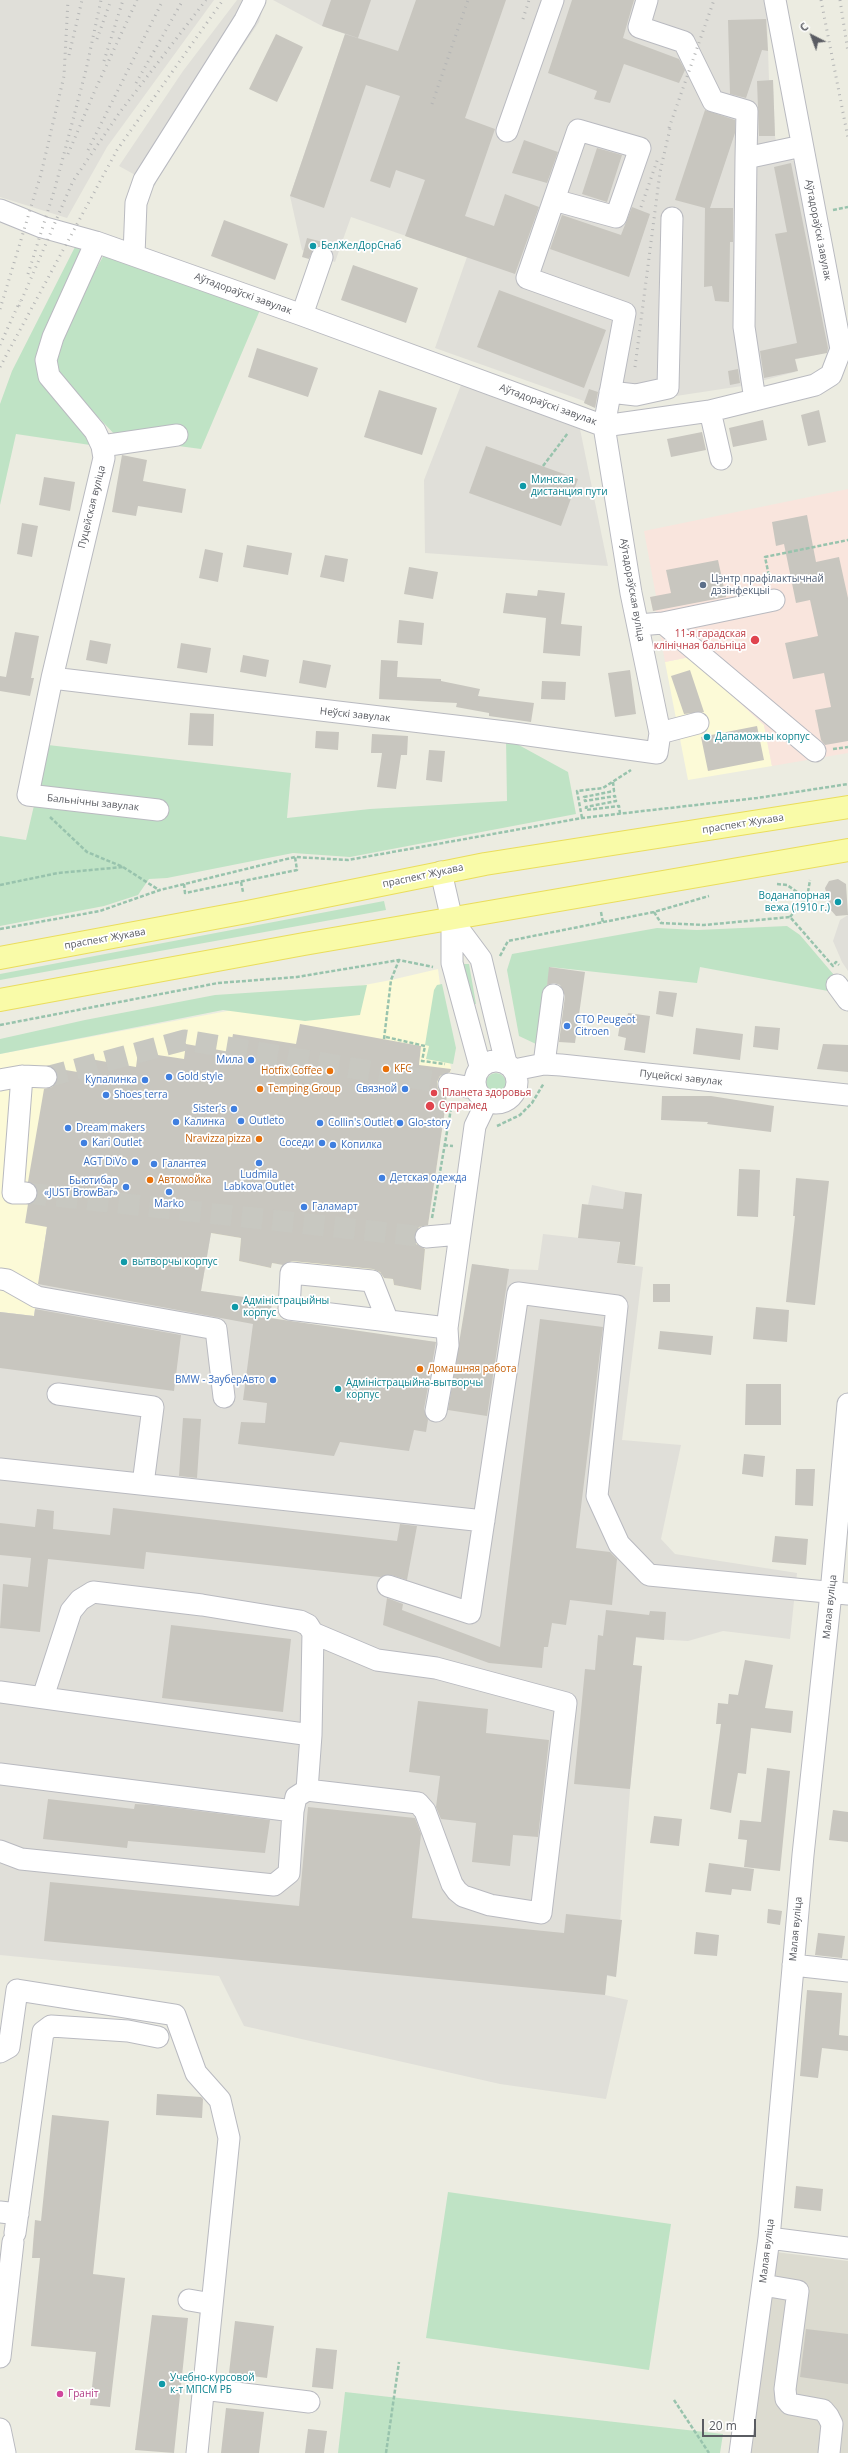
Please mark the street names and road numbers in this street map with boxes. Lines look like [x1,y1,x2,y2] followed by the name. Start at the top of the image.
[802,178,834,282] street label: Аўтадораўскі завулак
[193,271,293,317] street label: Аўтадораўскі завулак
[498,382,598,428] street label: Аўтадораўскі завулак
[76,464,108,550] street label: Пуцейская вуліца
[617,537,647,643] street label: Аўтадораўская вуліца
[319,705,391,725] street label: Неўскі завулак
[46,792,140,814] street label: Бальнічны завулак
[701,812,785,836] street label: праспект Жукава
[381,862,465,890] street label: праспект Жукава
[63,926,147,952] street label: праспект Жукава
[639,1068,723,1088] street label: Пуцейскі завулак
[821,1574,839,1640] street label: Малая вуліца
[787,1896,805,1962] street label: Малая вуліца
[757,2218,777,2284] street label: Малая вуліца

